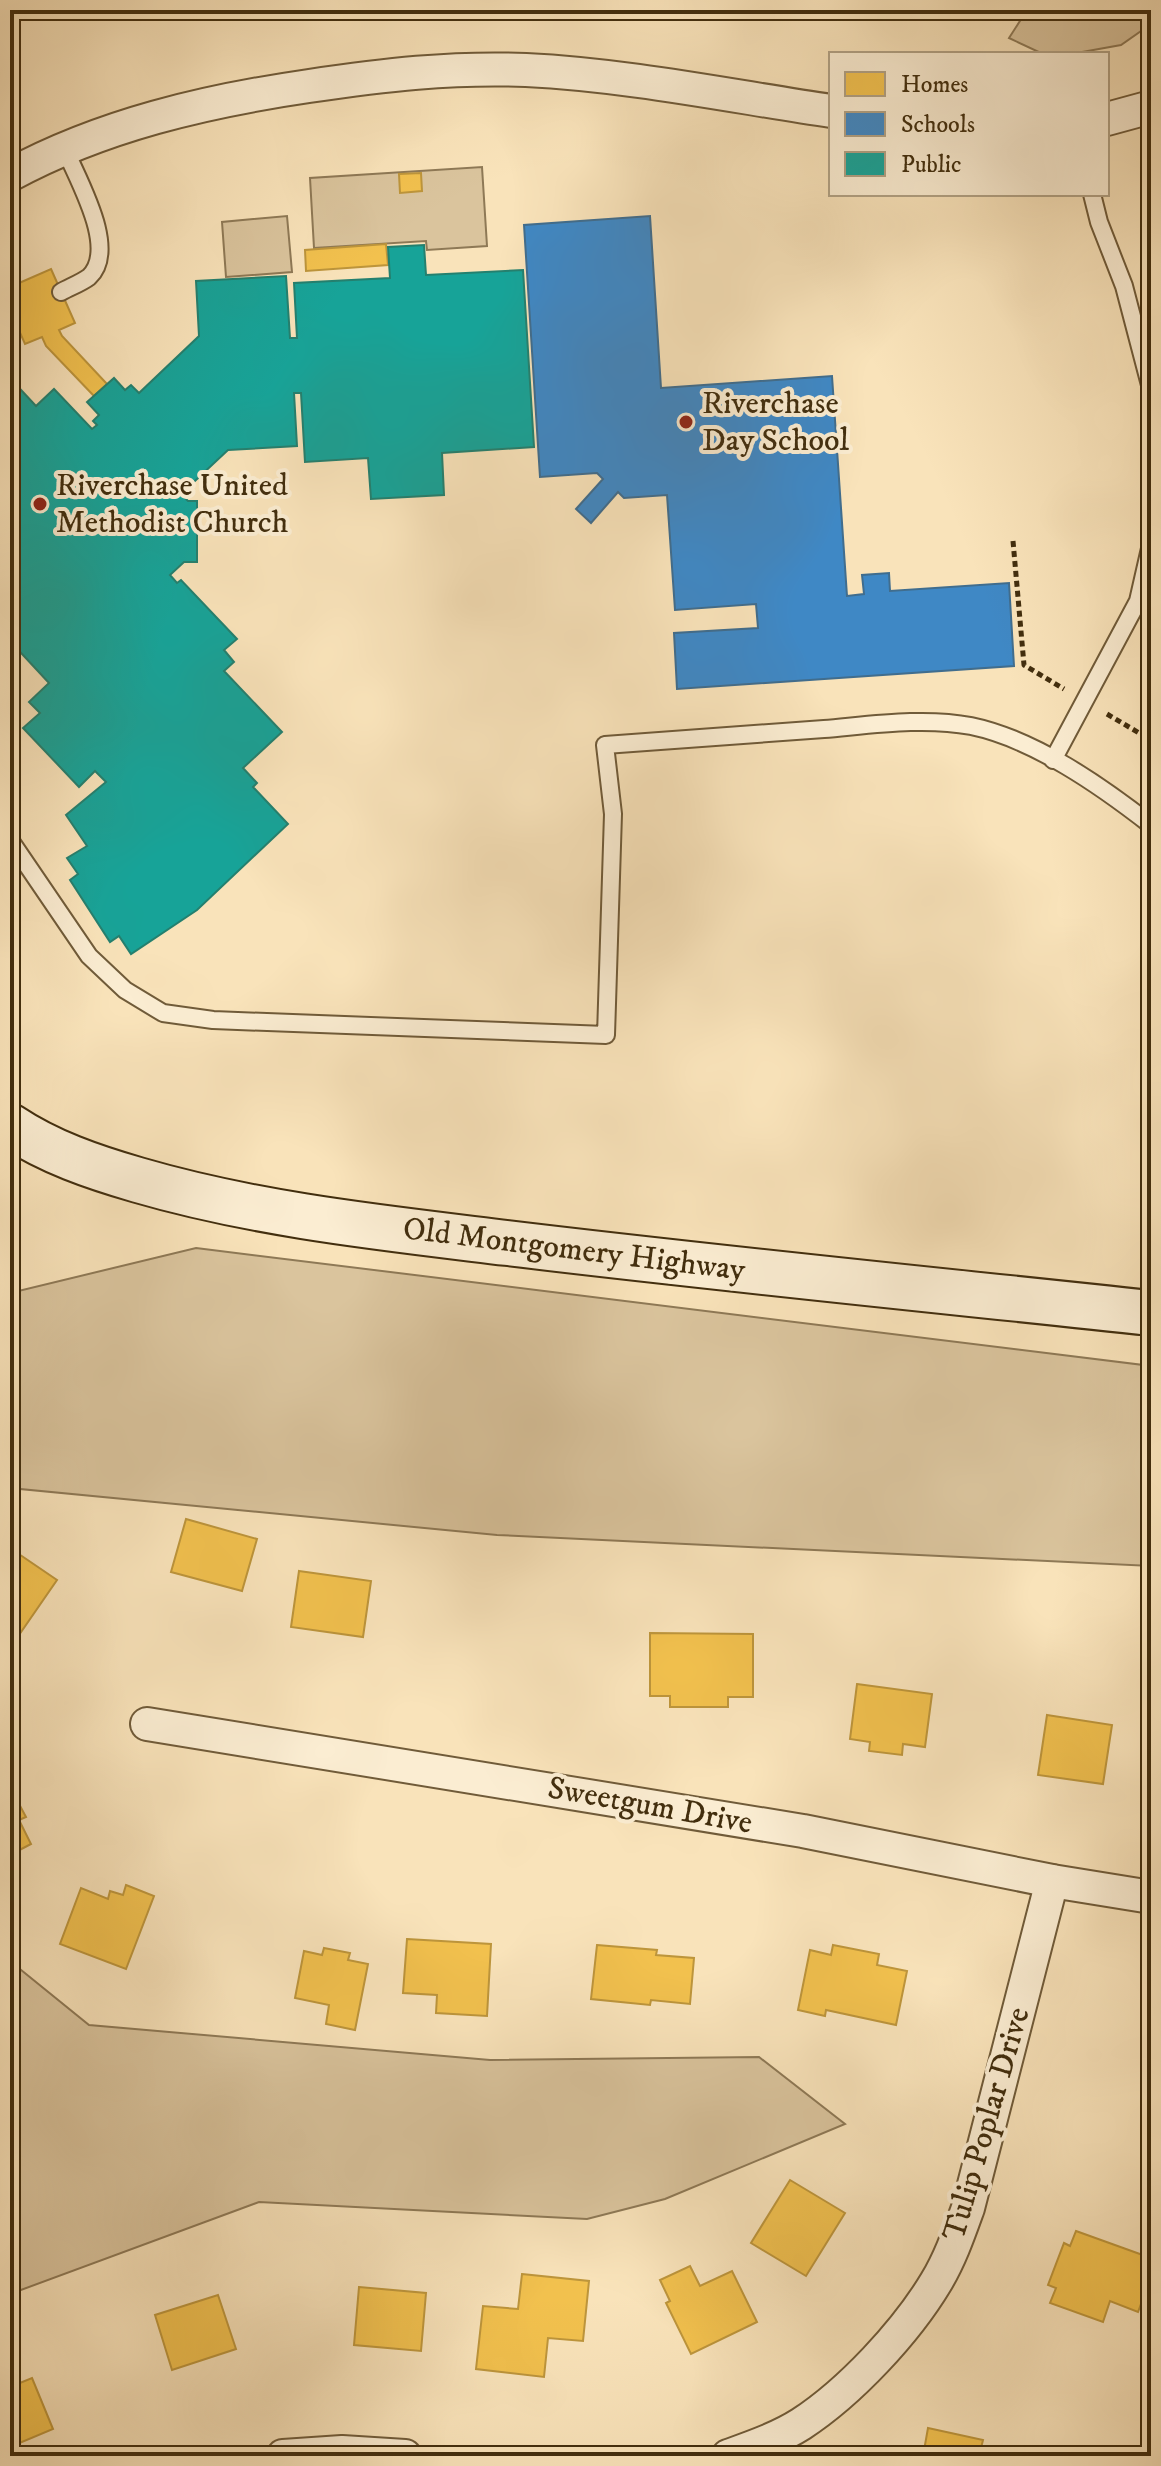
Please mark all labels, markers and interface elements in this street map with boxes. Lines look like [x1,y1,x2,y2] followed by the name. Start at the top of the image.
[829,52,1109,196] legend
[901,70,968,100] text: Homes
[901,110,975,140] text: Schools
[901,150,961,180] text: Public
[702,384,850,461] place label: Riverchase Day School
[677,413,695,431] marker: Riverchase Day School
[56,466,288,543] place label: Riverchase United Methodist Church
[31,495,49,513] marker: Riverchase United Methodist Church
[401,1209,748,1291] street label: Old Montgomery Highway
[545,1768,755,1844] street label: Sweetgum Drive
[935,2003,1039,2245] street label: Tulip Poplar Drive

